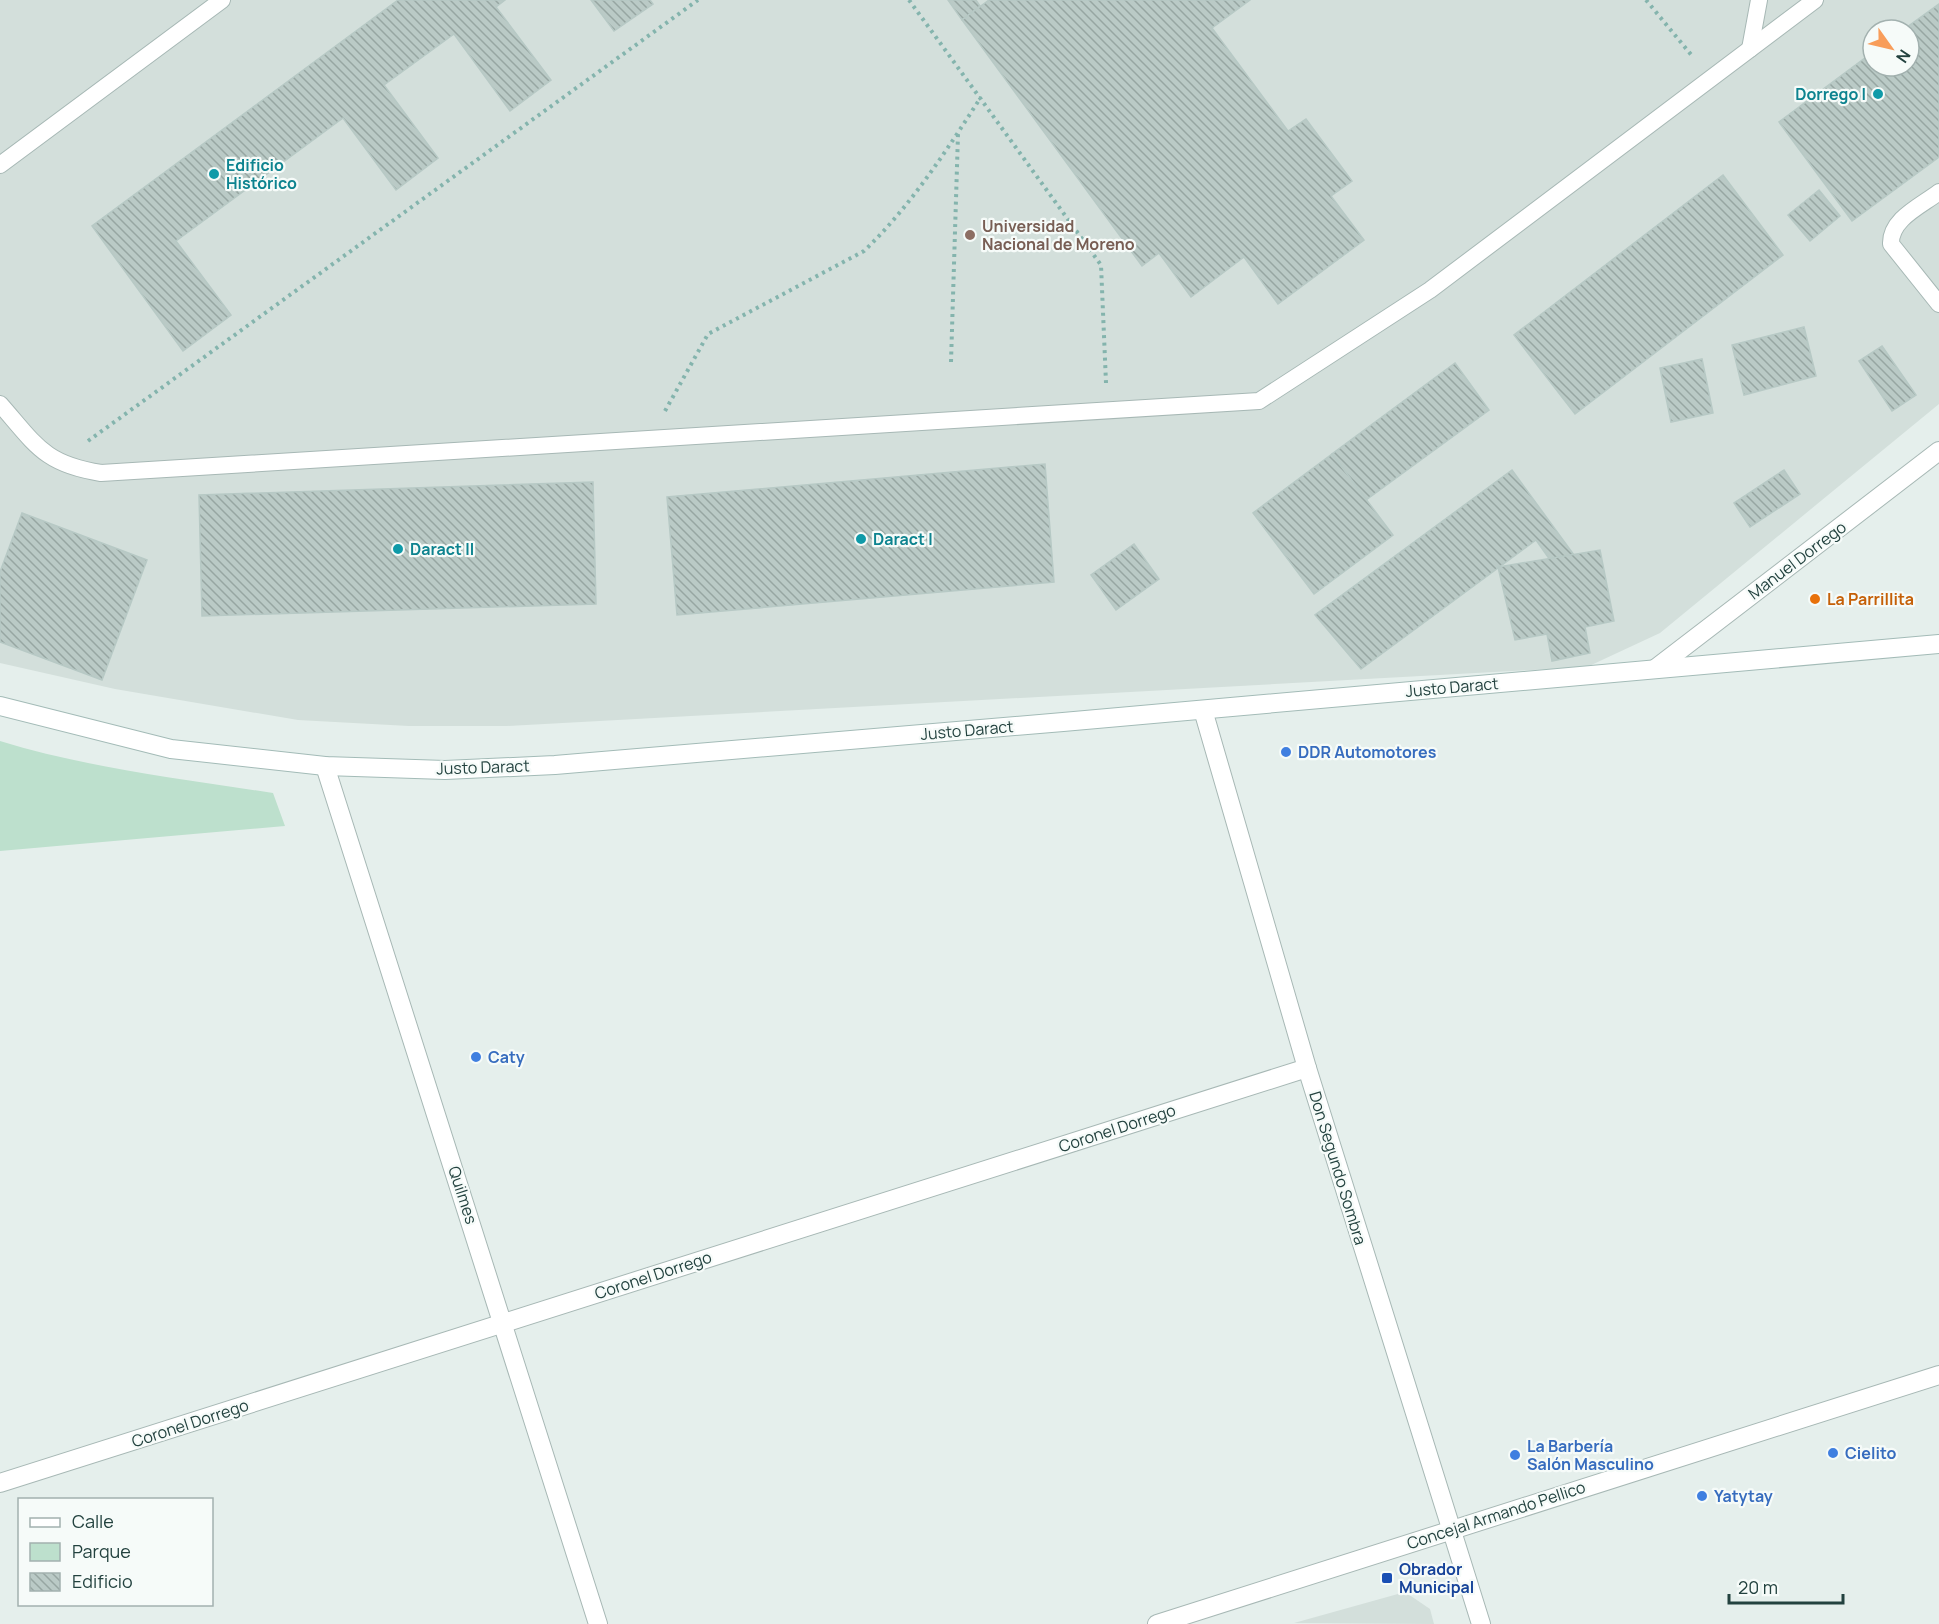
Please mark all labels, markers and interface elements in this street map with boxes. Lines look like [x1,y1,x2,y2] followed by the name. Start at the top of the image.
[1861,18,1921,78] north arrow
[1891,45,1916,67] text: N
[1795,83,1866,105] place label: Dorrego I
[1871,87,1885,101] marker: Dorrego I
[226,154,297,194] place label: Edificio Histórico
[207,167,221,181] marker: Edificio Histórico
[982,215,1135,255] place label: Universidad Nacional de Moreno
[963,228,977,242] marker: Universidad Nacional de Moreno
[1743,516,1851,604] street label: Manuel Dorrego
[873,528,933,550] place label: Daract I
[854,532,868,546] marker: Daract I
[410,538,474,560] place label: Daract II
[391,542,405,556] marker: Daract II
[1827,588,1914,610] place label: La Parrillita
[1808,592,1822,606] marker: La Parrillita
[1405,672,1499,702] street label: Justo Daract
[920,715,1014,745] street label: Justo Daract
[1298,741,1437,763] place label: DDR Automotores
[1279,745,1293,759] marker: DDR Automotores
[436,754,530,780] street label: Justo Daract
[488,1046,525,1068] place label: Caty
[469,1050,483,1064] marker: Caty
[1304,1089,1372,1247] street label: Don Segundo Sombra
[1056,1099,1178,1157] street label: Coronel Dorrego
[443,1163,483,1227] street label: Quilmes
[592,1246,714,1304] street label: Coronel Dorrego
[129,1394,251,1452] street label: Coronel Dorrego
[1527,1435,1654,1475] place label: La Barbería Salón Masculino
[1845,1442,1896,1464] place label: Cielito
[1826,1446,1840,1460] marker: Cielito
[1508,1448,1522,1462] marker: La Barbería Salón Masculino
[1404,1476,1588,1554] street label: Concejal Armando Pellico
[1714,1485,1773,1507] place label: Yatytay
[1695,1489,1709,1503] marker: Yatytay
[18,1498,213,1606] legend
[72,1509,114,1533] text: Calle
[72,1539,131,1563] text: Parque
[1399,1558,1474,1598] place label: Obrador Municipal
[1729,1567,1843,1605] scale bar
[72,1569,133,1593] text: Edificio
[1380,1571,1394,1585] marker: Obrador Municipal
[1738,1575,1778,1599] text: 20 m

